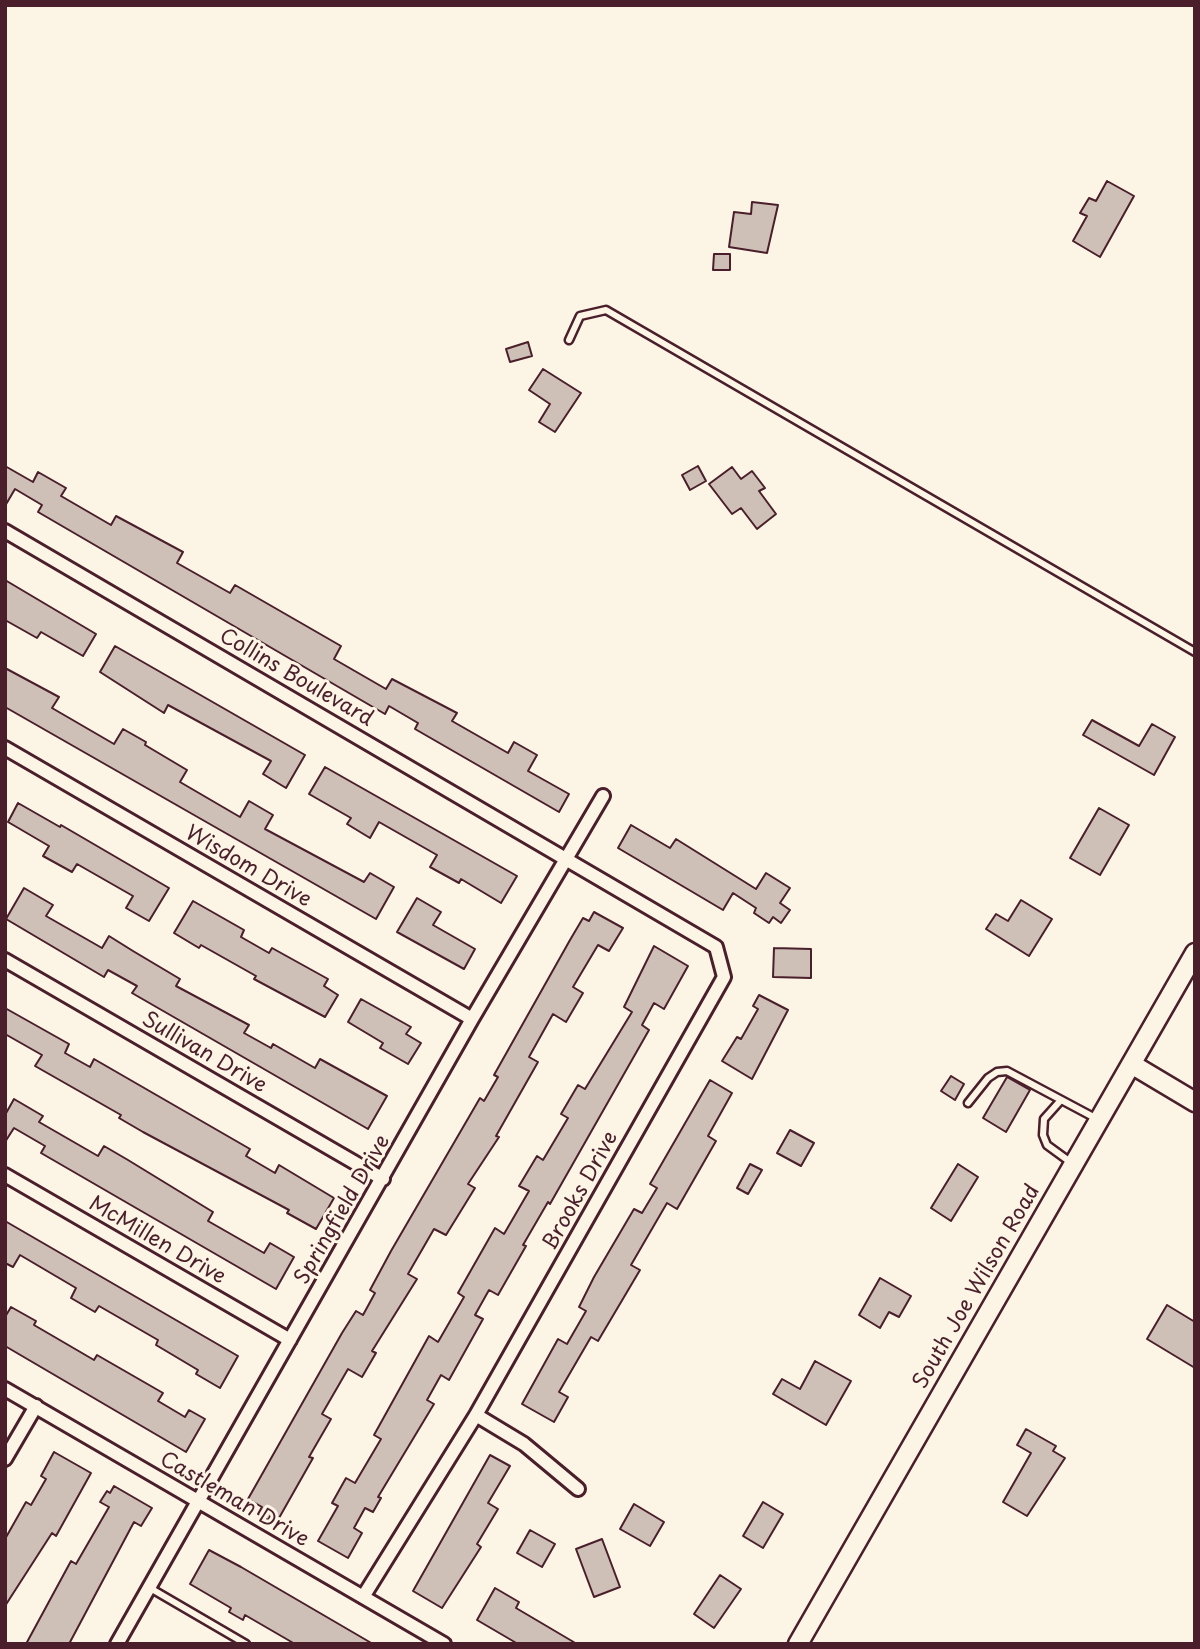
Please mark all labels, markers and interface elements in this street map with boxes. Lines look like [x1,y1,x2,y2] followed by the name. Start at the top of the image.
[215,624,377,732] street label: Collins Boulevard
[180,821,316,913] street label: Wisdom Drive
[137,1007,271,1099] street label: Sullivan Drive
[538,1127,624,1255] street label: Brooks Drive
[290,1131,396,1289] street label: Springfield Drive
[908,1181,1046,1393] street label: South Joe Wilson Road
[84,1192,230,1290] street label: McMillen Drive
[155,1447,313,1553] street label: Castleman Drive

